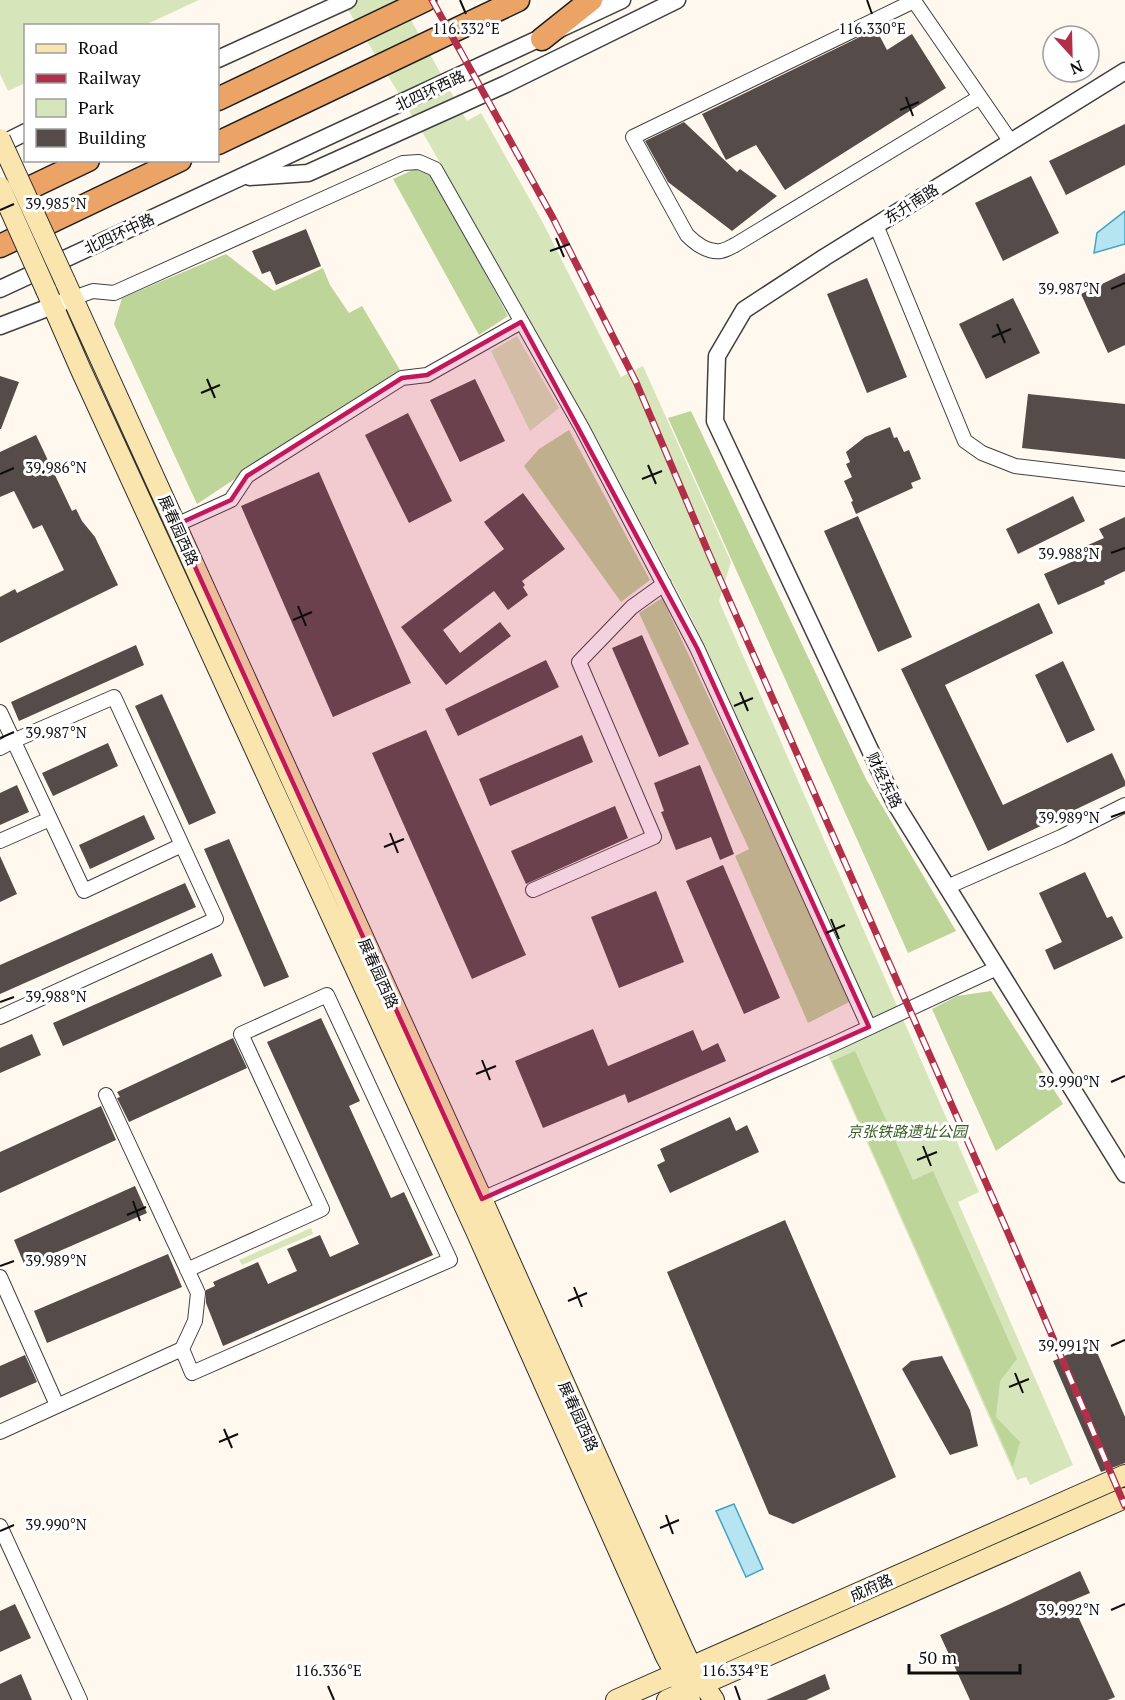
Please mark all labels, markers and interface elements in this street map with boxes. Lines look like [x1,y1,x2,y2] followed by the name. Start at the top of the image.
[432,18,500,38] text: 116.332°E
[838,18,906,38] text: 116.330°E
[24,24,219,162] legend
[1041,24,1101,84] north arrow
[78,35,118,59] text: Road
[1067,55,1086,80] text: N
[78,65,142,89] text: Railway
[392,65,468,115] street label: 北四环西路
[78,95,115,119] text: Park
[78,125,146,149] text: Building
[880,179,942,227] street label: 东升南路
[25,193,87,213] text: 39.985°N
[81,208,157,258] street label: 北四环中路
[1038,278,1100,298] text: 39.987°N
[25,457,87,477] text: 39.986°N
[155,492,203,568] street label: 展春园西路
[1038,543,1100,563] text: 39.988°N
[25,722,87,742] text: 39.987°N
[863,749,907,811] street label: 财经东路
[1038,807,1100,827] text: 39.989°N
[355,935,403,1011] street label: 展春园西路
[25,986,87,1006] text: 39.988°N
[1038,1071,1100,1091] text: 39.990°N
[847,1121,969,1141] park label: 京张铁路遗址公园
[25,1250,87,1270] text: 39.989°N
[1038,1335,1100,1355] text: 39.991°N
[555,1378,603,1454] street label: 展春园西路
[25,1514,87,1534] text: 39.990°N
[846,1569,896,1605] street label: 成府路
[1038,1599,1100,1619] text: 39.992°N
[909,1637,1020,1675] scale bar
[918,1645,958,1669] text: 50 m
[294,1660,362,1680] text: 116.336°E
[701,1660,769,1680] text: 116.334°E

